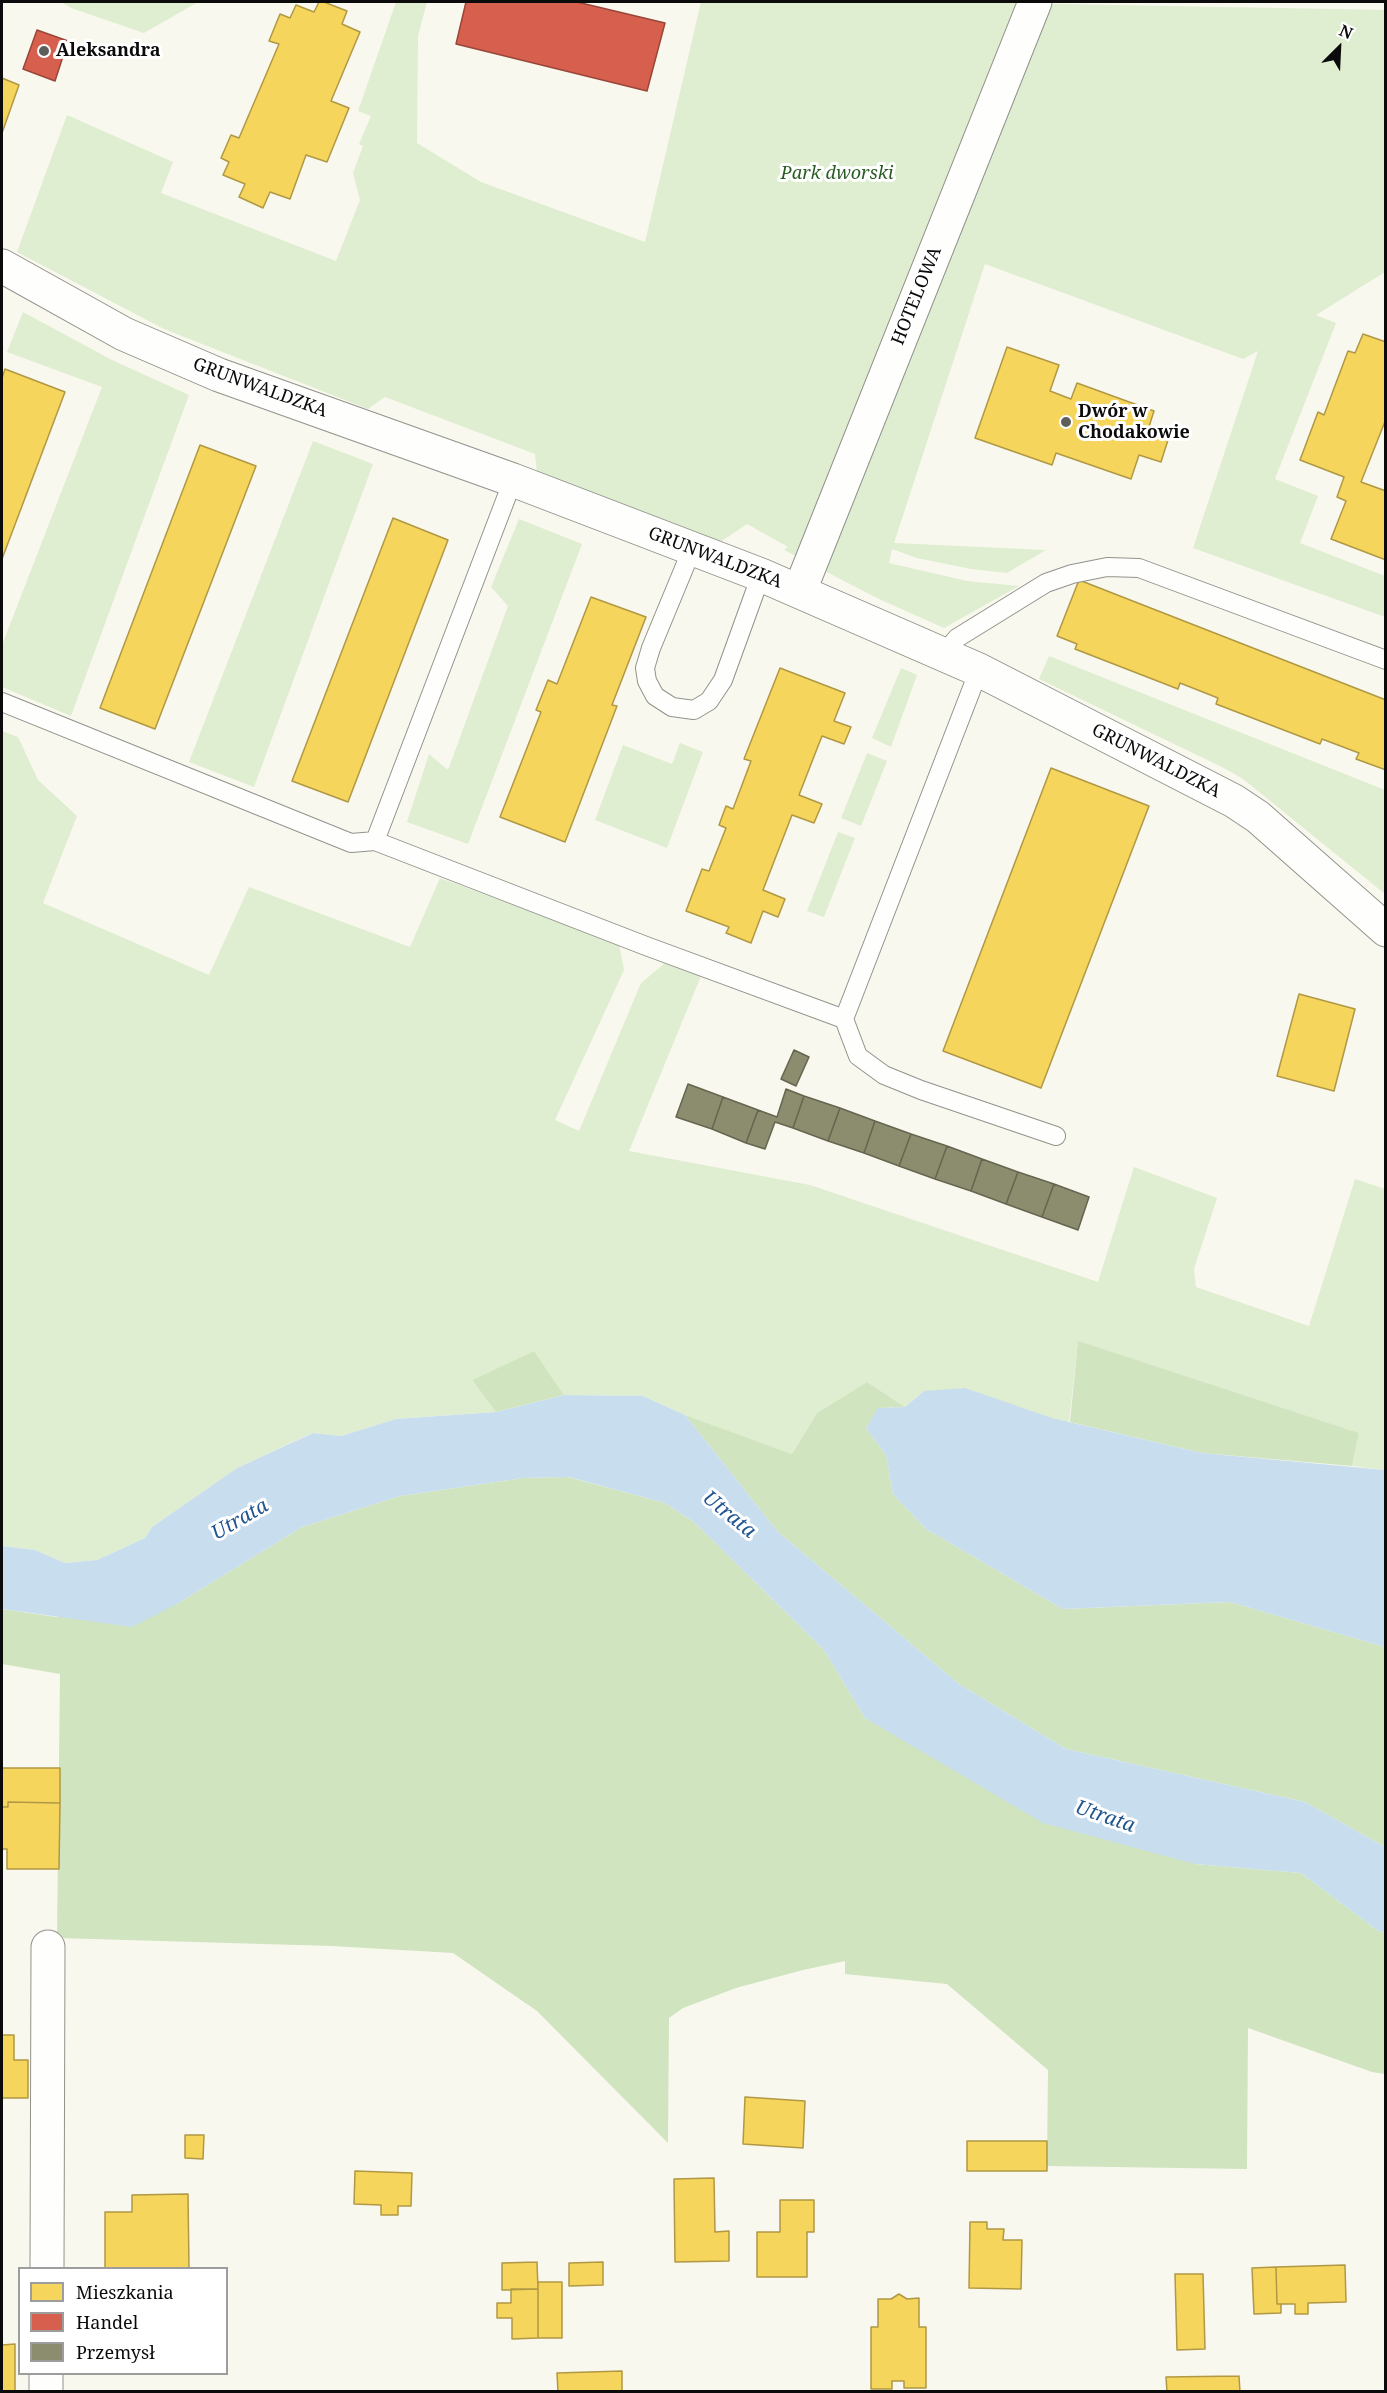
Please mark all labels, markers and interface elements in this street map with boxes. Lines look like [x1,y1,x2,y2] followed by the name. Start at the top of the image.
[1309,18,1369,78] north arrow
[1336,19,1357,44] text: N
[56,40,161,62] place label: Aleksandra
[37,44,51,58] marker: Aleksandra
[781,163,893,185] park label: Park dworski
[888,244,946,348] street label: HOTELOWA
[190,354,330,422] street label: GRUNWALDZKA
[1078,401,1190,444] place label: Dwór w Chodakowie
[1059,415,1073,429] marker: Dwór w Chodakowie
[645,523,785,593] street label: GRUNWALDZKA
[1088,719,1224,803] street label: GRUNWALDZKA
[698,1486,760,1544] water label: Utrata
[207,1494,273,1546] water label: Utrata
[1072,1796,1138,1838] water label: Utrata
[18,2267,228,2375] legend
[76,2280,174,2304] text: Mieszkania
[76,2310,138,2334] text: Handel
[76,2340,155,2364] text: Przemysł

